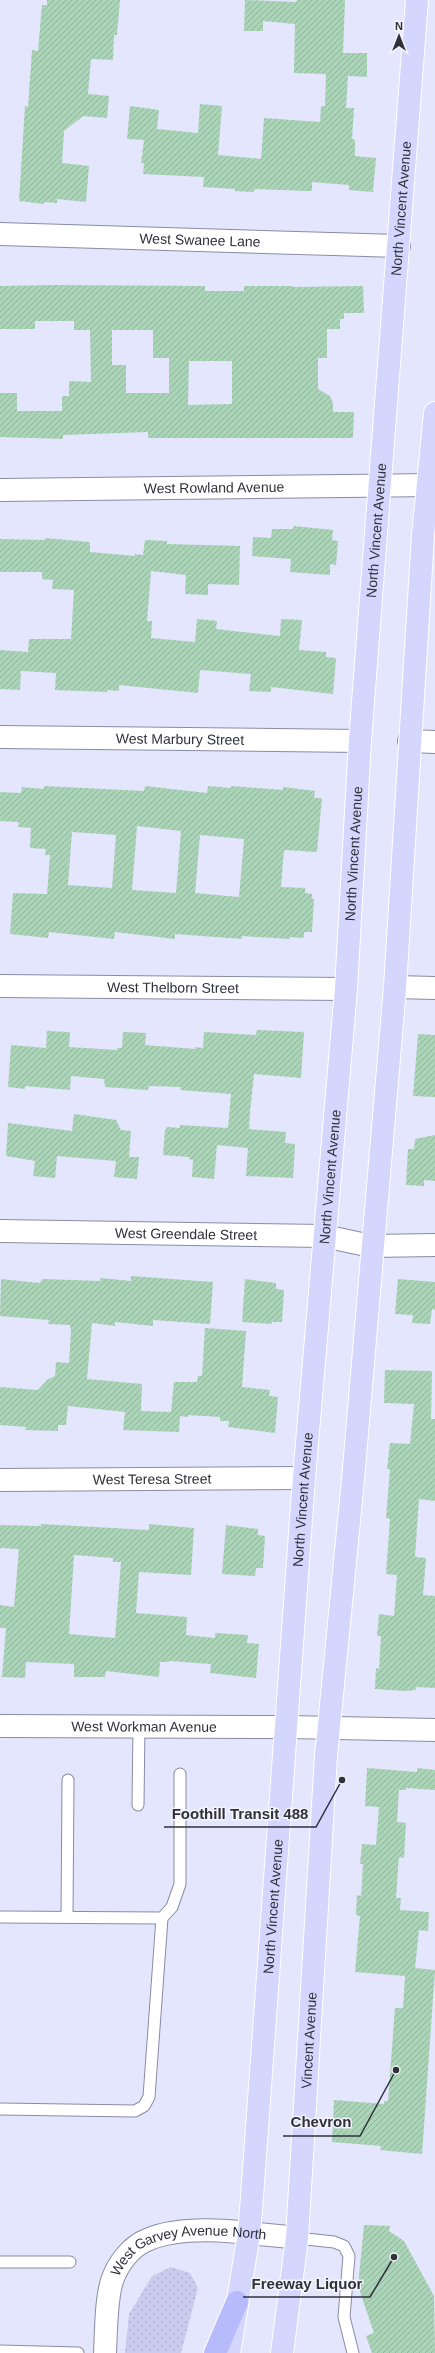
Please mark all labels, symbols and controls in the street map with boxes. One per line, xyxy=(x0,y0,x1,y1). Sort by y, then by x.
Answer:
north arrow xyxy=(379,16,419,56)
text: N xyxy=(395,20,403,32)
street label: North Vincent Avenue xyxy=(388,140,414,276)
street label: West Swanee Lane xyxy=(139,230,261,250)
street label: North Vincent Avenue xyxy=(363,462,389,598)
street label: West Rowland Avenue xyxy=(144,479,285,496)
street label: West Marbury Street xyxy=(116,730,244,748)
street label: North Vincent Avenue xyxy=(342,786,365,922)
street label: West Thelborn Street xyxy=(107,979,239,996)
street label: North Vincent Avenue xyxy=(316,1109,344,1245)
street label: West Greendale Street xyxy=(115,1225,257,1243)
street label: North Vincent Avenue xyxy=(290,1431,316,1568)
street label: West Teresa Street xyxy=(93,1471,211,1487)
street label: West Workman Avenue xyxy=(71,1718,217,1735)
callout: Foothill Transit 488 xyxy=(164,1800,316,1827)
text: Foothill Transit 488 xyxy=(172,1805,308,1822)
street label: North Vincent Avenue xyxy=(260,1838,286,1974)
street label: Vincent Avenue xyxy=(298,1991,320,2089)
callout: Chevron xyxy=(283,2109,360,2136)
text: Chevron xyxy=(291,2113,351,2130)
street label: West Garvey Avenue North xyxy=(107,2222,267,2278)
callout: Freeway Liquor xyxy=(243,2270,370,2297)
text: Freeway Liquor xyxy=(252,2275,363,2292)

